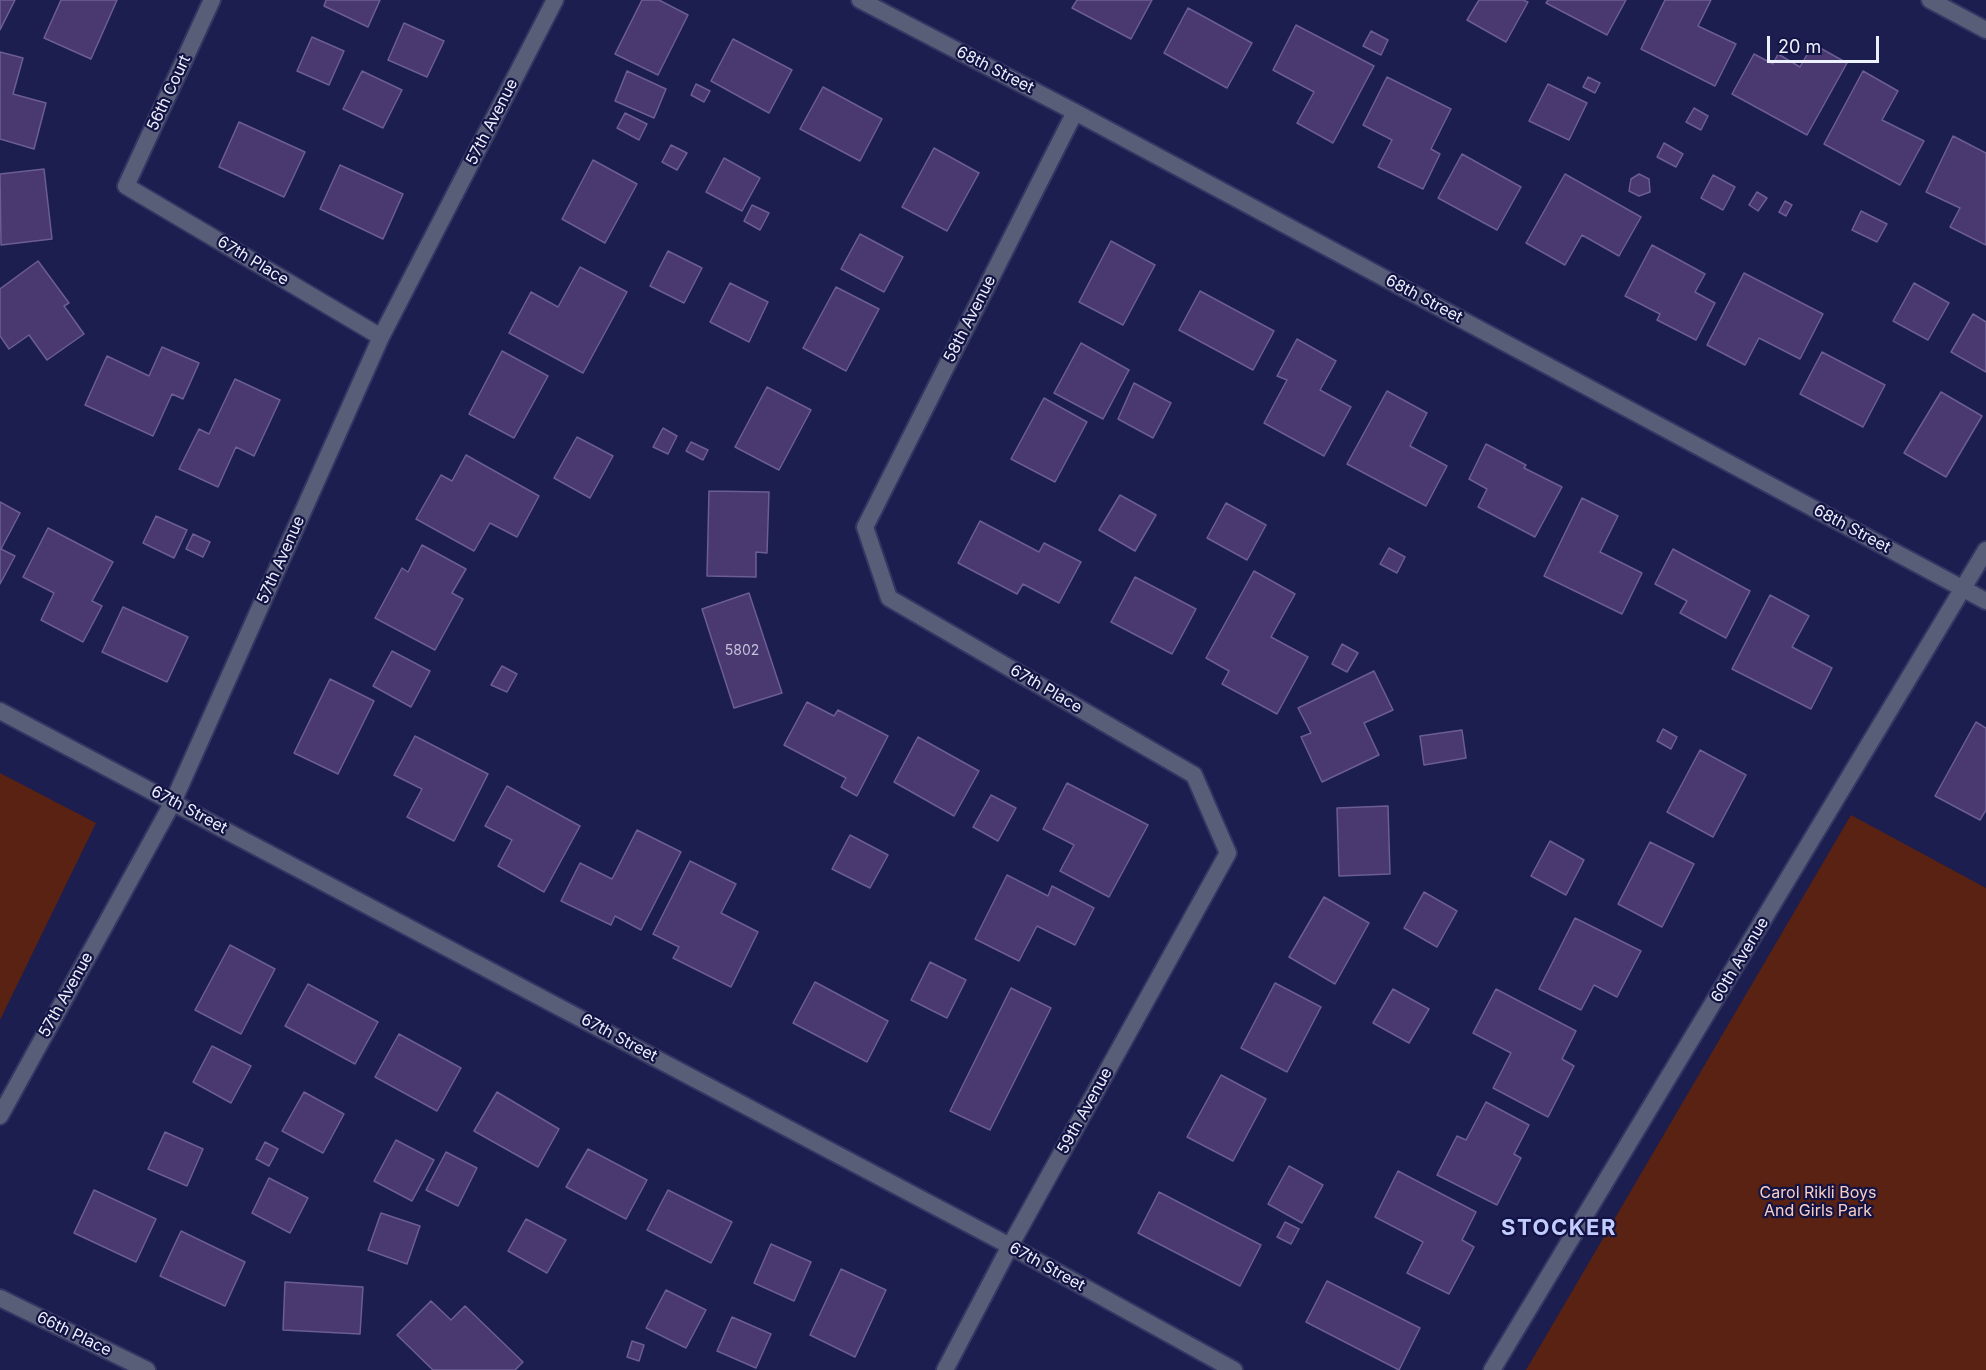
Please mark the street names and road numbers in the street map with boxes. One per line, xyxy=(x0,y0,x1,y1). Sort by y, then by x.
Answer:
street label: 68th Street xyxy=(953,42,1037,98)
street label: 56th Court xyxy=(143,52,195,134)
street label: 57th Avenue xyxy=(462,76,522,168)
street label: 67th Place xyxy=(214,232,292,290)
street label: 68th Street xyxy=(1382,271,1466,327)
street label: 58th Avenue xyxy=(940,272,1000,366)
street label: 68th Street xyxy=(1810,501,1894,557)
street label: 57th Avenue xyxy=(253,513,309,607)
street label: 67th Place xyxy=(1007,661,1085,717)
street label: 67th Street xyxy=(148,782,230,838)
street label: 60th Avenue xyxy=(1707,914,1773,1006)
street label: 57th Avenue xyxy=(35,949,97,1041)
street label: 67th Street xyxy=(578,1010,660,1066)
street label: 59th Avenue xyxy=(1054,1065,1116,1157)
street label: 67th Street xyxy=(1006,1238,1088,1296)
street label: 66th Place xyxy=(34,1308,114,1360)

